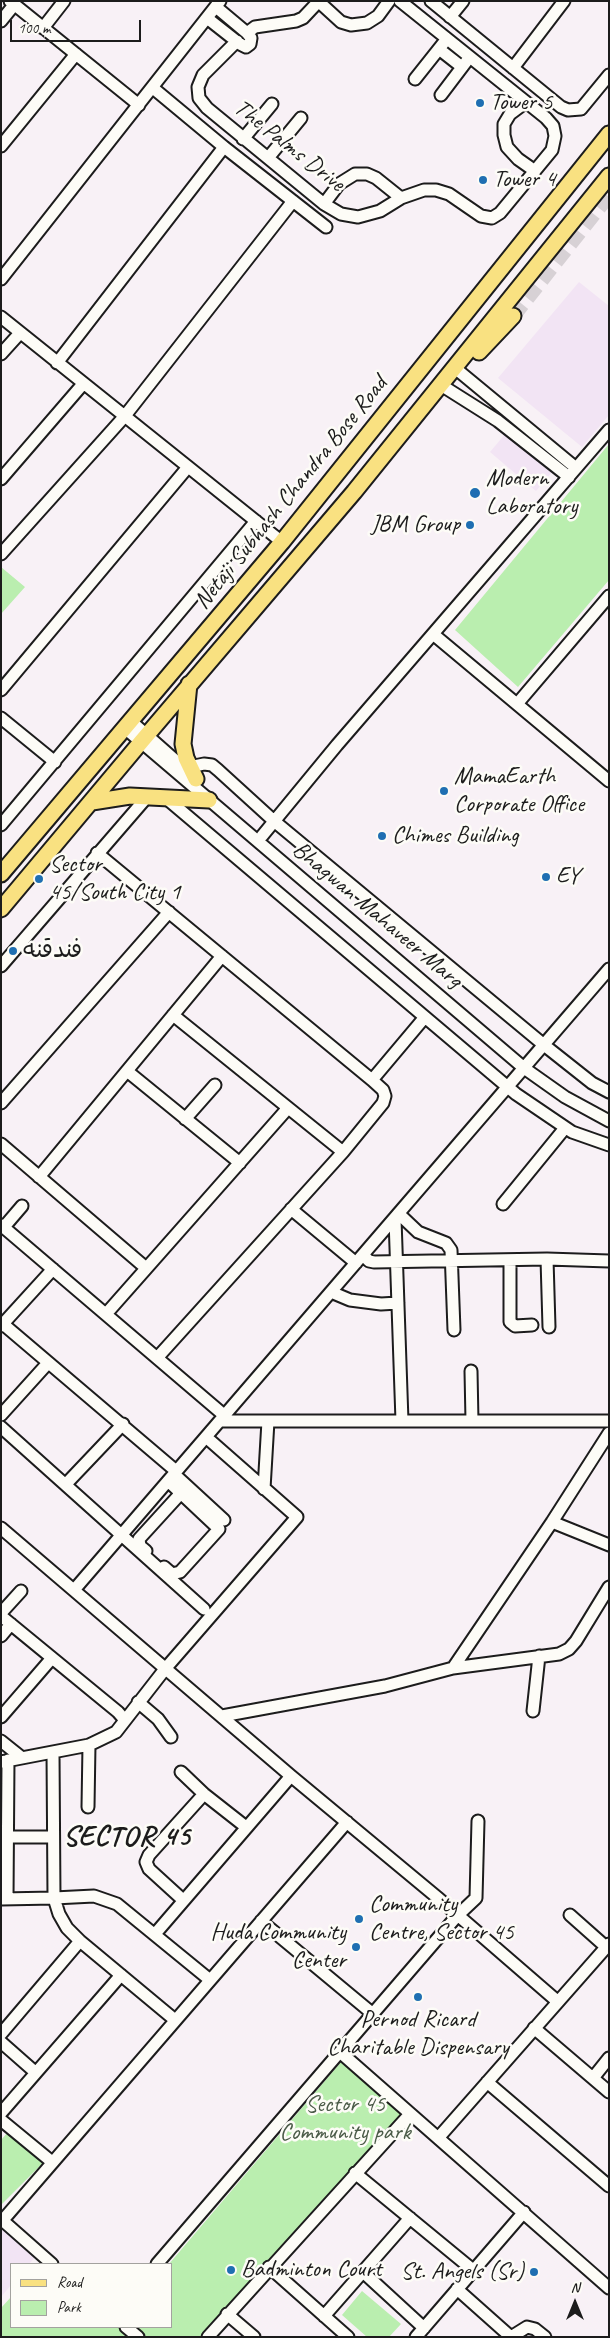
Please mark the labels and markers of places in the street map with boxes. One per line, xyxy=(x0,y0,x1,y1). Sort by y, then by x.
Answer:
place label: Tower 5 xyxy=(490,89,553,117)
marker: Tower 5 xyxy=(474,97,486,109)
place label: Tower 4 xyxy=(493,166,556,194)
marker: Tower 4 xyxy=(477,174,489,186)
place label: Modern Laboratory xyxy=(486,465,577,521)
marker: Modern Laboratory xyxy=(468,486,482,500)
place label: JBM Group xyxy=(371,511,460,539)
marker: JBM Group xyxy=(464,519,476,531)
place label: MamaEarth Corporate Office xyxy=(454,763,584,819)
marker: MamaEarth Corporate Office xyxy=(438,785,450,797)
place label: Chimes Building xyxy=(392,822,519,850)
marker: Chimes Building xyxy=(376,830,388,842)
place label: Sector 45/South City 1 xyxy=(49,851,180,907)
place label: EY xyxy=(556,863,580,891)
marker: EY xyxy=(540,871,552,883)
marker: Sector 45/South City 1 xyxy=(33,873,45,885)
place label: فندقنه xyxy=(23,937,82,965)
marker: فندقنه xyxy=(7,945,19,957)
place label: Community Centre, Sector 45 xyxy=(369,1891,514,1947)
marker: Community Centre, Sector 45 xyxy=(353,1913,365,1925)
place label: Huda Community Center xyxy=(211,1919,346,1975)
marker: Huda Community Center xyxy=(350,1941,362,1953)
marker: Pernod Ricard Charitable Dispensary xyxy=(412,1991,424,2003)
place label: Pernod Ricard Charitable Dispensary xyxy=(327,2006,509,2062)
place label: Badminton Court xyxy=(241,2256,382,2284)
place label: St. Angels (Sr) xyxy=(400,2258,524,2286)
marker: Badminton Court xyxy=(225,2264,237,2276)
marker: St. Angels (Sr) xyxy=(528,2266,540,2278)

